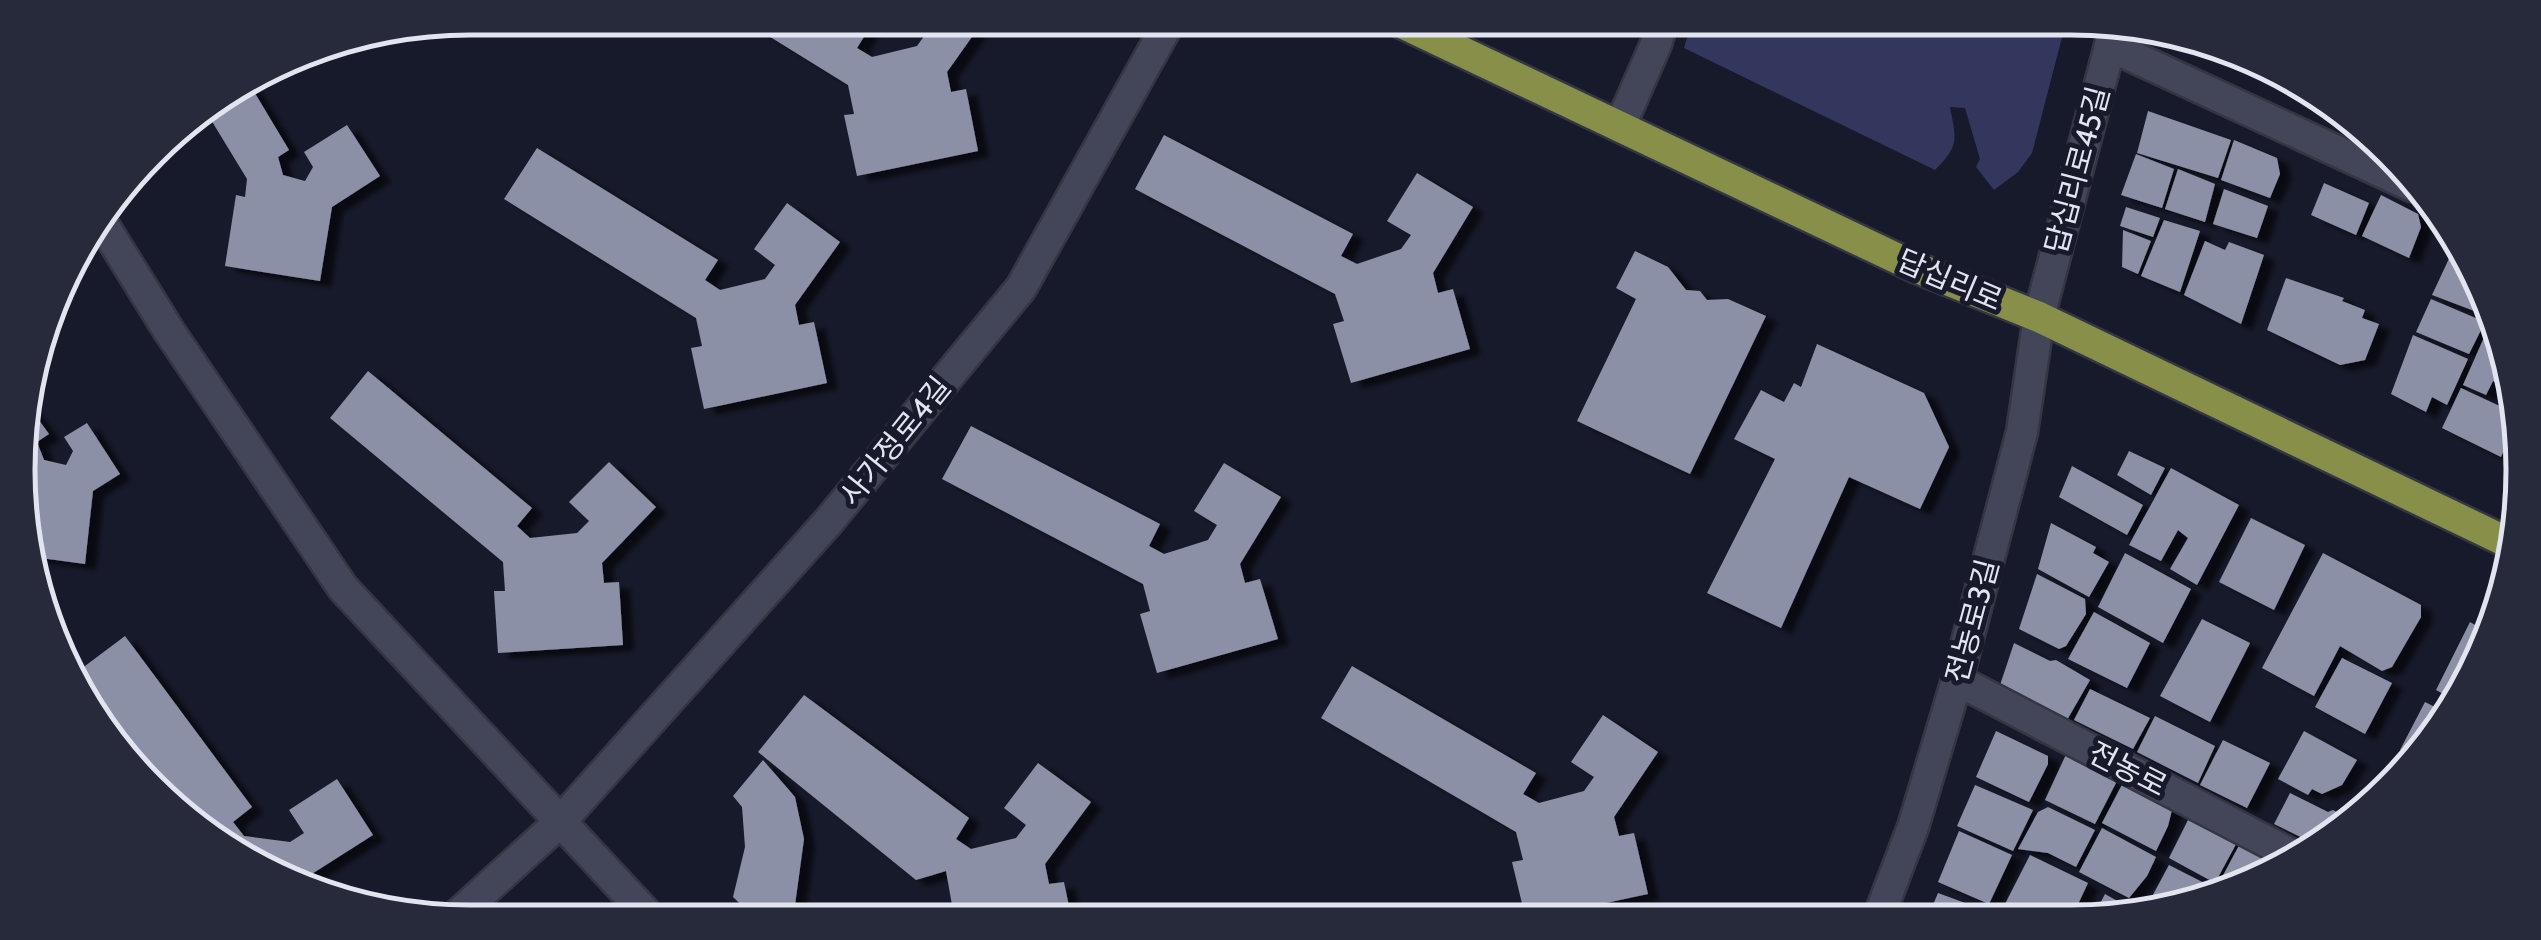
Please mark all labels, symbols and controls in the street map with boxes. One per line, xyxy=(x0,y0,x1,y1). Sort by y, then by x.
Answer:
street label: 답십리로45길 xyxy=(2037,82,2117,258)
street label: 답십리로 xyxy=(1892,241,2008,319)
street label: 사가정로4길 xyxy=(832,369,958,513)
street label: 전농로3길 xyxy=(1938,555,2006,687)
street label: 전농로 xyxy=(2083,734,2173,804)

